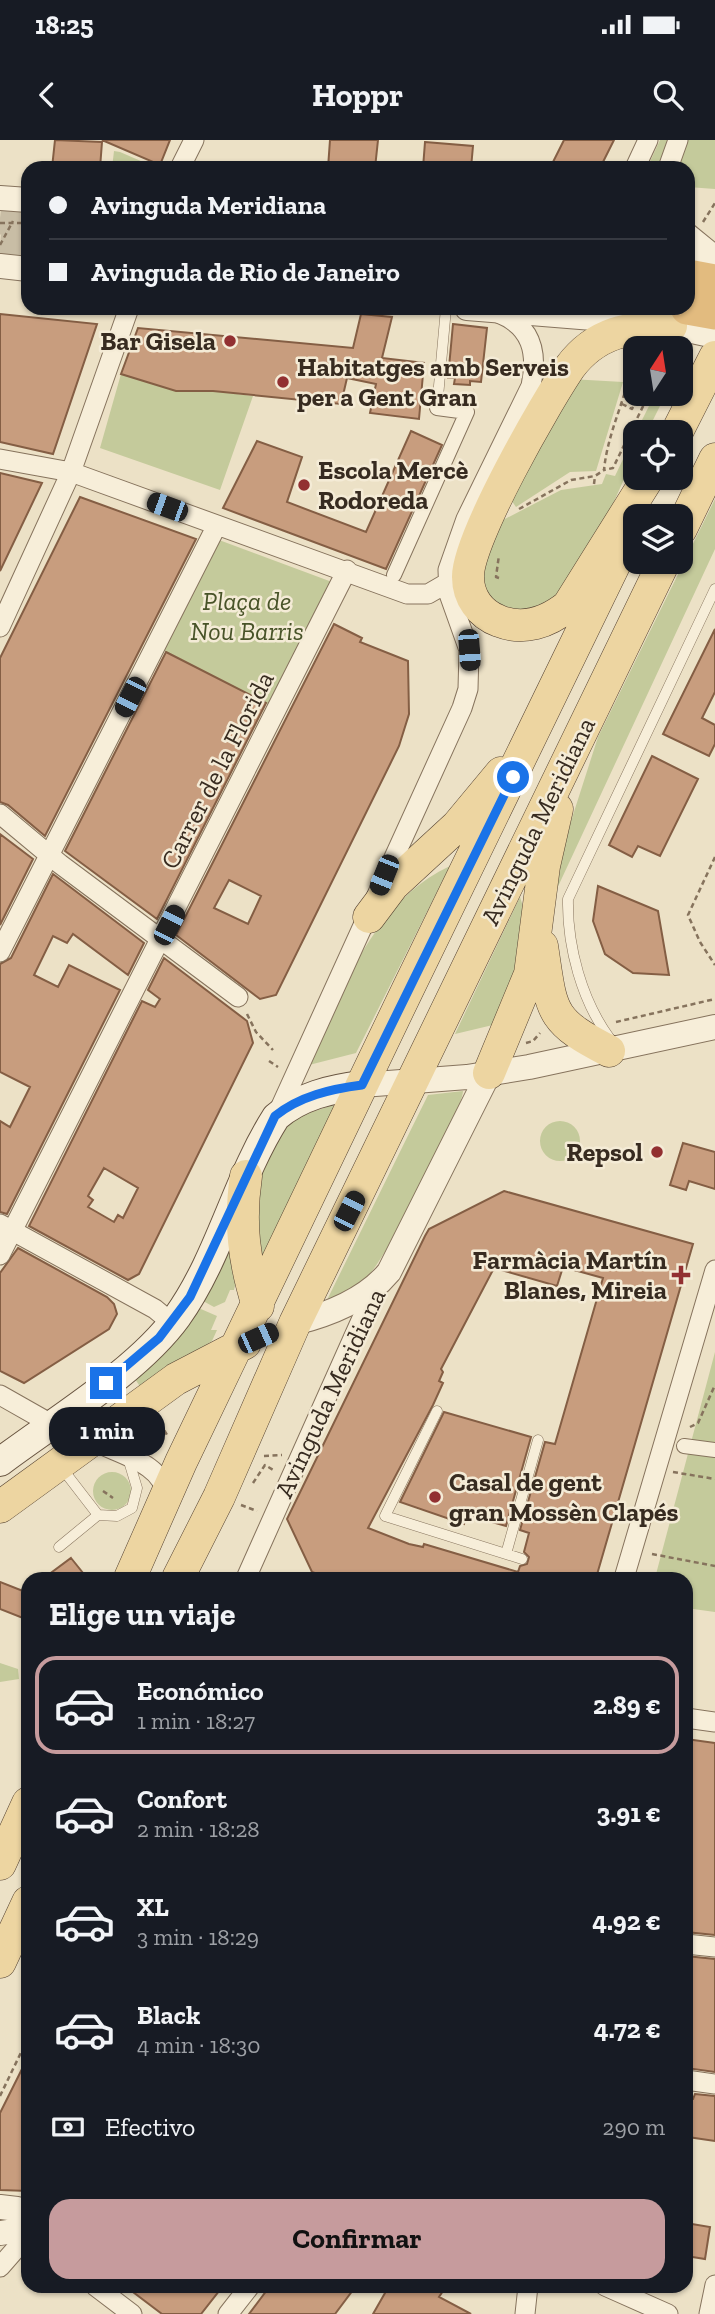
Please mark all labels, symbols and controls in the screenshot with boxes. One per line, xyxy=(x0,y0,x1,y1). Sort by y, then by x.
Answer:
text: 18:25 xyxy=(35,9,94,41)
icon: back xyxy=(28,76,66,114)
text: Hoppr xyxy=(312,76,403,114)
icon: search xyxy=(649,76,687,114)
text: Avinguda Meridiana xyxy=(91,189,326,221)
text: Avinguda de Rio de Janeiro xyxy=(91,256,400,288)
place label: Bar Gisela xyxy=(100,325,216,357)
marker: Bar Gisela xyxy=(222,333,238,349)
north arrow xyxy=(623,336,693,406)
map controls xyxy=(623,336,693,574)
place label: Habitatges amb Serveis per a Gent Gran xyxy=(297,351,569,413)
marker: Habitatges amb Serveis per a Gent Gran xyxy=(275,374,291,390)
button: locate xyxy=(623,420,693,490)
place label: Escola Mercè Rodoreda xyxy=(318,454,469,516)
marker: Escola Mercè Rodoreda xyxy=(296,477,312,493)
car xyxy=(144,490,191,524)
button: layers xyxy=(623,504,693,574)
park label: Plaça de Nou Barris xyxy=(190,585,304,647)
car xyxy=(458,628,481,672)
street label: Carrer de la Florida xyxy=(153,665,281,874)
car xyxy=(112,674,149,720)
street label: Avinguda Meridiana xyxy=(474,712,602,930)
route start xyxy=(497,761,529,793)
car xyxy=(367,852,402,898)
car xyxy=(151,902,188,948)
place label: Repsol xyxy=(566,1136,643,1168)
marker: Repsol xyxy=(649,1144,665,1160)
car xyxy=(331,1188,368,1234)
place label: Farmàcia Martín Blanes, Mireia xyxy=(473,1244,668,1306)
marker: Farmàcia Martín Blanes, Mireia xyxy=(673,1267,689,1283)
street label: Avinguda Meridiana xyxy=(268,1283,393,1503)
car xyxy=(235,1320,282,1356)
route end xyxy=(90,1367,122,1399)
callout: 1 min xyxy=(48,1408,164,1456)
text: 1 min xyxy=(80,1417,134,1445)
place label: Casal de gent gran Mossèn Clapés xyxy=(449,1466,679,1528)
marker: Casal de gent gran Mossèn Clapés xyxy=(427,1489,443,1505)
text: Elige un viaje xyxy=(49,1595,236,1633)
icon: car xyxy=(53,1674,116,1737)
text: Económico xyxy=(137,1675,264,1707)
text: 2.89 € xyxy=(593,1689,661,1721)
text: 1 min · 18:27 xyxy=(137,1707,255,1735)
icon: car xyxy=(53,1782,116,1845)
text: Confort xyxy=(137,1783,227,1815)
text: 3.91 € xyxy=(597,1797,661,1829)
text: 2 min · 18:28 xyxy=(137,1815,260,1843)
icon: car xyxy=(53,1890,116,1953)
text: XL xyxy=(137,1891,169,1923)
text: 4.92 € xyxy=(592,1905,661,1937)
text: 3 min · 18:29 xyxy=(137,1923,259,1951)
icon: car xyxy=(53,1998,116,2061)
text: Black xyxy=(137,1999,200,2031)
text: 4.72 € xyxy=(594,2013,661,2045)
text: 4 min · 18:30 xyxy=(137,2031,260,2059)
icon: cash xyxy=(49,2108,87,2146)
text: Efectivo xyxy=(105,2111,195,2143)
text: 290 m xyxy=(603,2113,665,2141)
button: Confirmar xyxy=(49,2199,665,2279)

